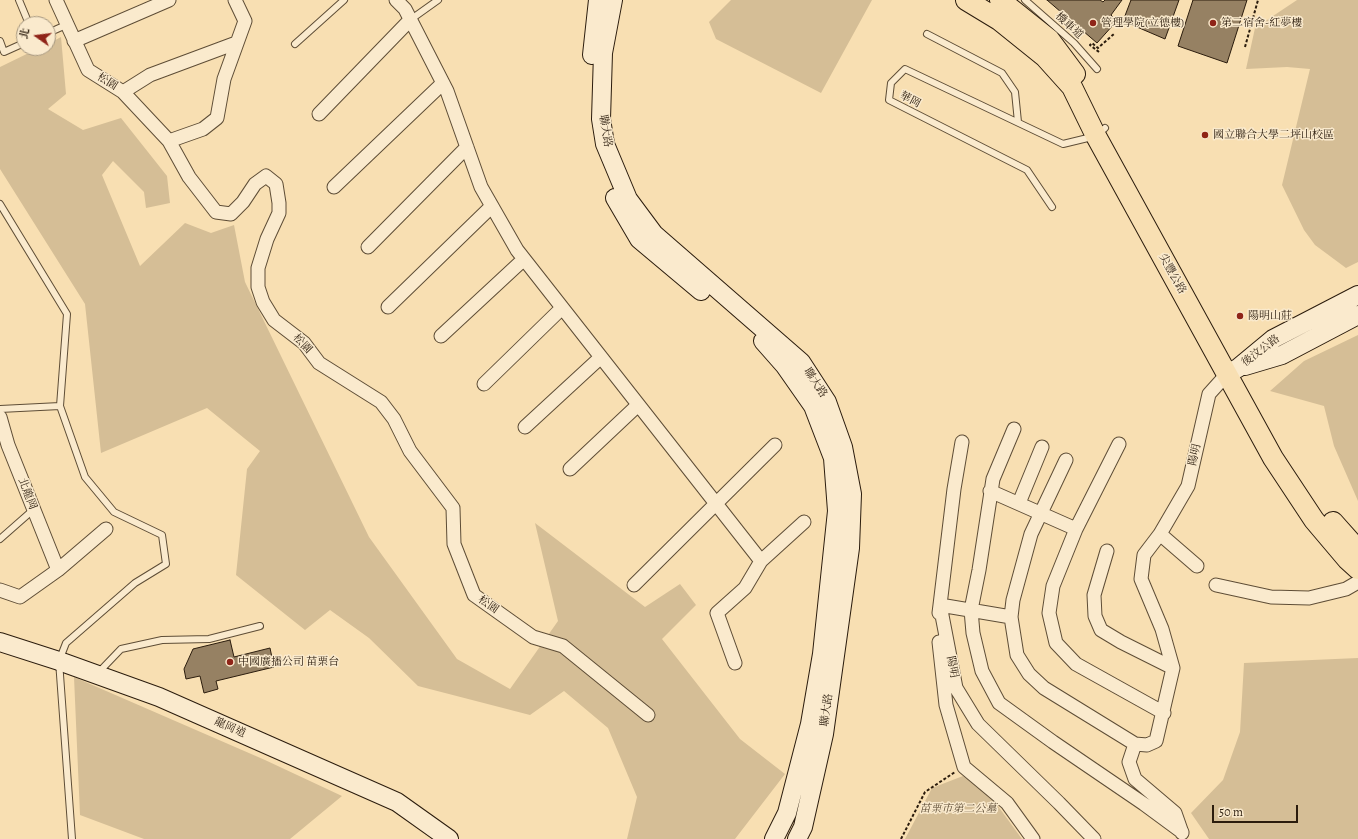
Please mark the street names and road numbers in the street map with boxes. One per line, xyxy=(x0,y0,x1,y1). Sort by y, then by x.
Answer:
street label: 機車道 xyxy=(1052,10,1086,42)
street label: 松園 xyxy=(94,71,120,93)
street label: 華岡 xyxy=(897,89,923,111)
street label: 聯大路 xyxy=(596,114,614,148)
street label: 尖豐公路 xyxy=(1156,252,1188,296)
street label: 松園 xyxy=(290,332,314,356)
street label: 後汶公路 xyxy=(1239,332,1283,370)
street label: 聯大路 xyxy=(800,366,830,400)
street label: 陽明 xyxy=(1186,443,1204,467)
street label: 北龍岡 xyxy=(15,476,39,512)
street label: 松園 xyxy=(475,593,501,617)
street label: 陽明 xyxy=(943,655,961,679)
street label: 聯大路 xyxy=(818,693,836,727)
street label: 龍岡道 xyxy=(212,715,248,741)

